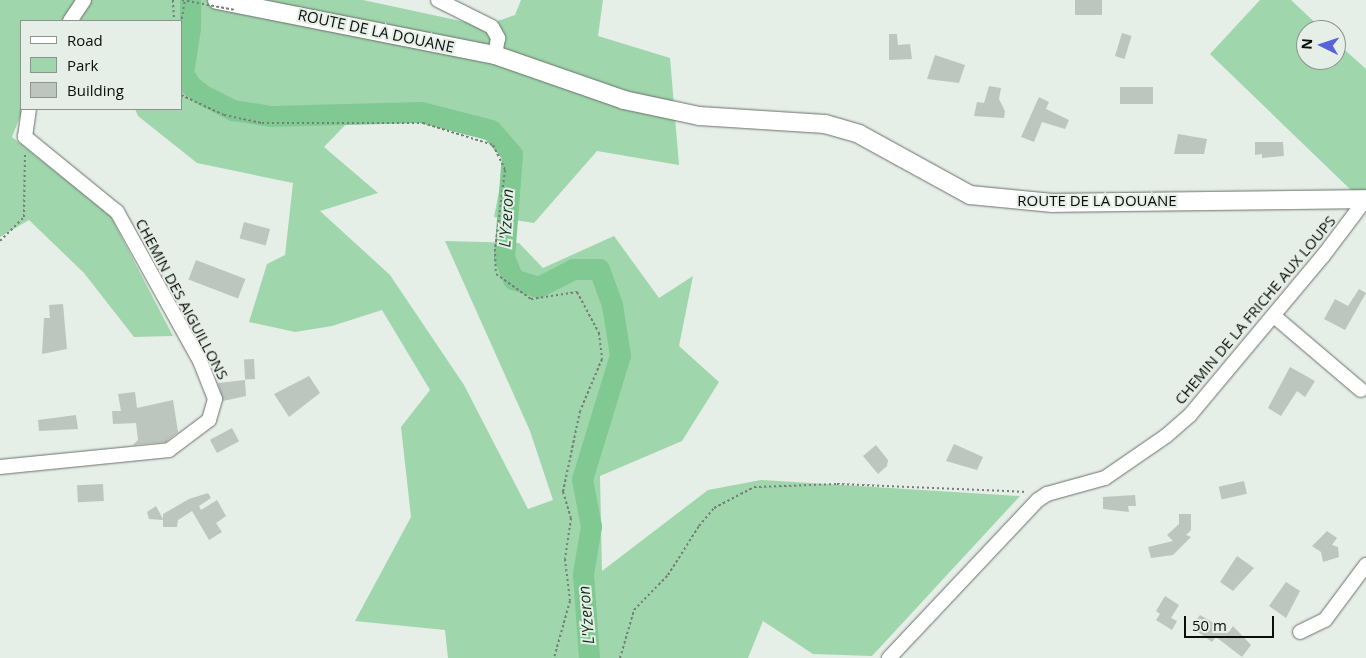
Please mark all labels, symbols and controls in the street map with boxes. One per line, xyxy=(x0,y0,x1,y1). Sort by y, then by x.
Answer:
street label: ROUTE DE LA DOUANE xyxy=(296,6,456,56)
legend xyxy=(20,20,182,110)
north arrow xyxy=(1296,20,1346,70)
text: Road xyxy=(67,30,103,50)
text: N xyxy=(1297,38,1316,50)
text: Park xyxy=(67,55,98,75)
text: Building xyxy=(67,80,124,100)
water label: L'Yzeron xyxy=(495,188,517,248)
street label: ROUTE DE LA DOUANE xyxy=(1017,192,1177,210)
street label: CHEMIN DE LA FRICHE AUX LOUPS xyxy=(1171,212,1339,408)
street label: CHEMIN DES AIGUILLONS xyxy=(132,215,232,383)
water label: L'Yzeron xyxy=(574,585,598,645)
scale bar xyxy=(1186,606,1276,638)
text: 50 m xyxy=(1192,615,1227,635)

